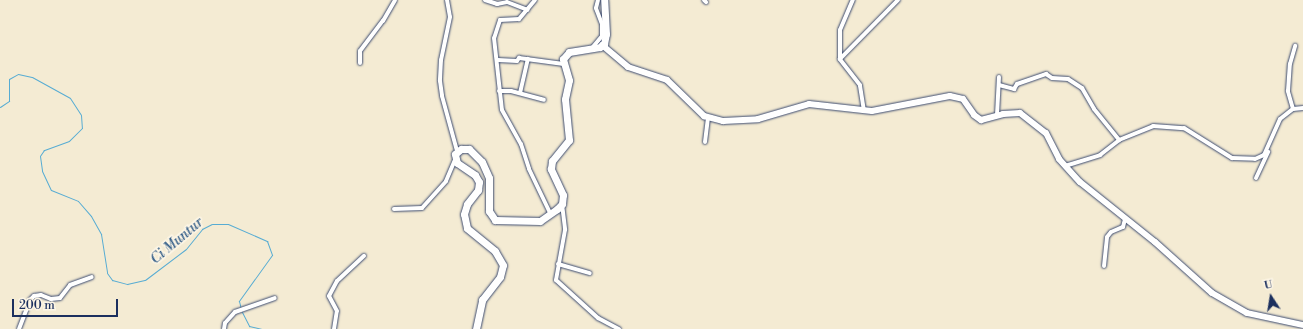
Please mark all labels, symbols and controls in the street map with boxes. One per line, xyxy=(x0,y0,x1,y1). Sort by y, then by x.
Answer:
water label: Ci Muntur xyxy=(147,214,207,268)
north arrow xyxy=(1251,277,1291,317)
text: U xyxy=(1263,278,1274,293)
scale bar xyxy=(14,291,120,317)
text: 200 m xyxy=(19,298,55,313)

